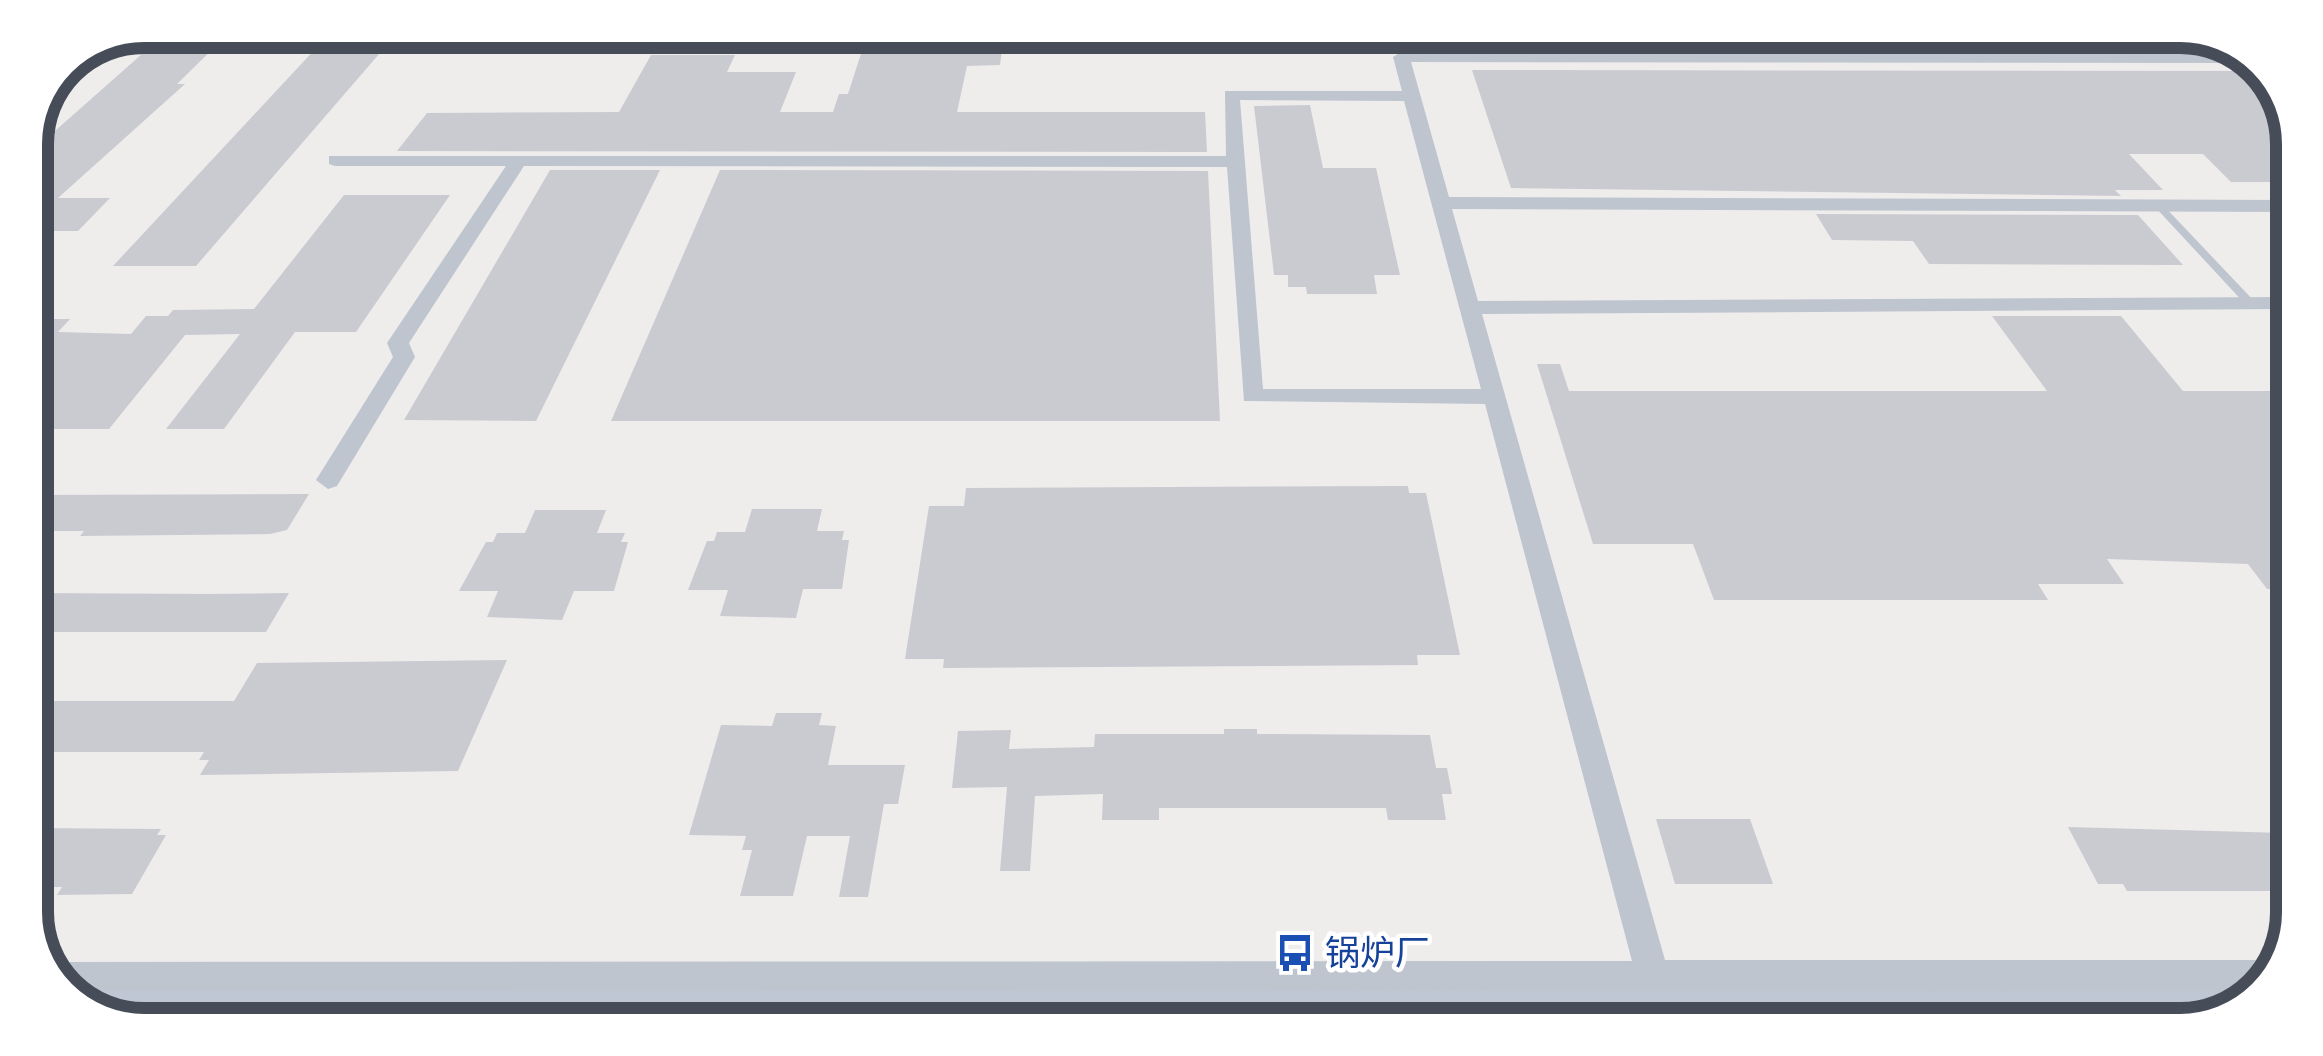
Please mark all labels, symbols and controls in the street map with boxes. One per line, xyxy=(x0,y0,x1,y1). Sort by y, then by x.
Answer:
bus stop icon: 锅炉厂 xyxy=(1274,932,1316,974)
place label: 锅炉厂 xyxy=(1325,932,1430,974)

